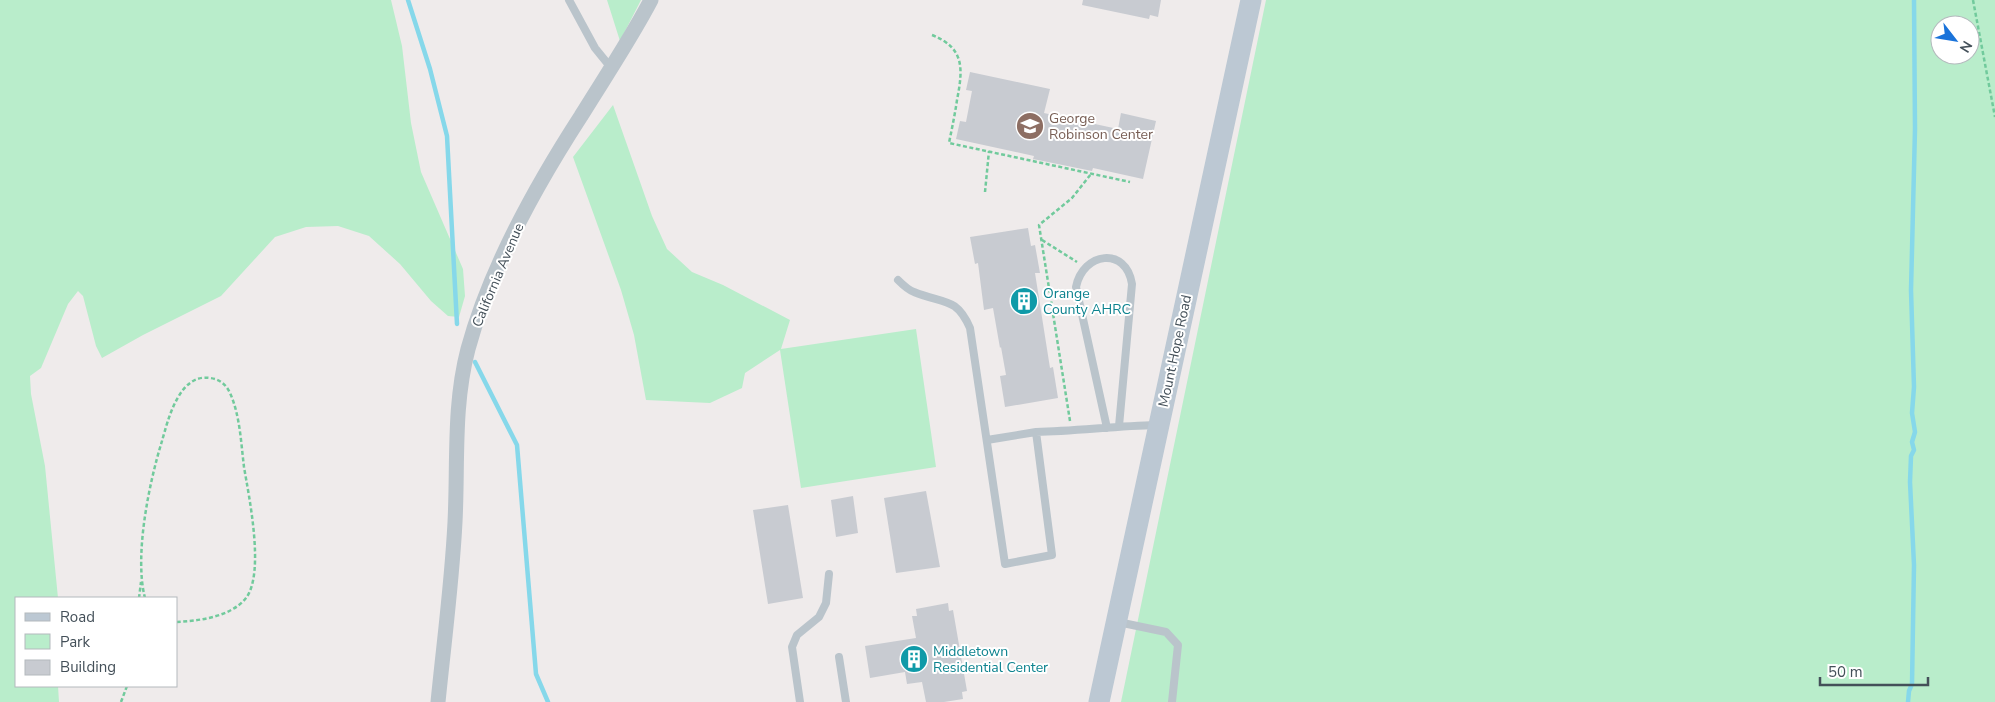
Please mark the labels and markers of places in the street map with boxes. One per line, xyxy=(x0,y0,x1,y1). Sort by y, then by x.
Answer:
place label: George Robinson Center xyxy=(1049,109,1153,144)
school or university icon: George Robinson Center xyxy=(1015,111,1045,141)
place label: Orange County AHRC xyxy=(1043,284,1131,319)
building icon: Orange County AHRC xyxy=(1009,286,1039,316)
place label: Middletown Residential Center xyxy=(933,642,1048,677)
building icon: Middletown Residential Center xyxy=(899,644,929,674)

